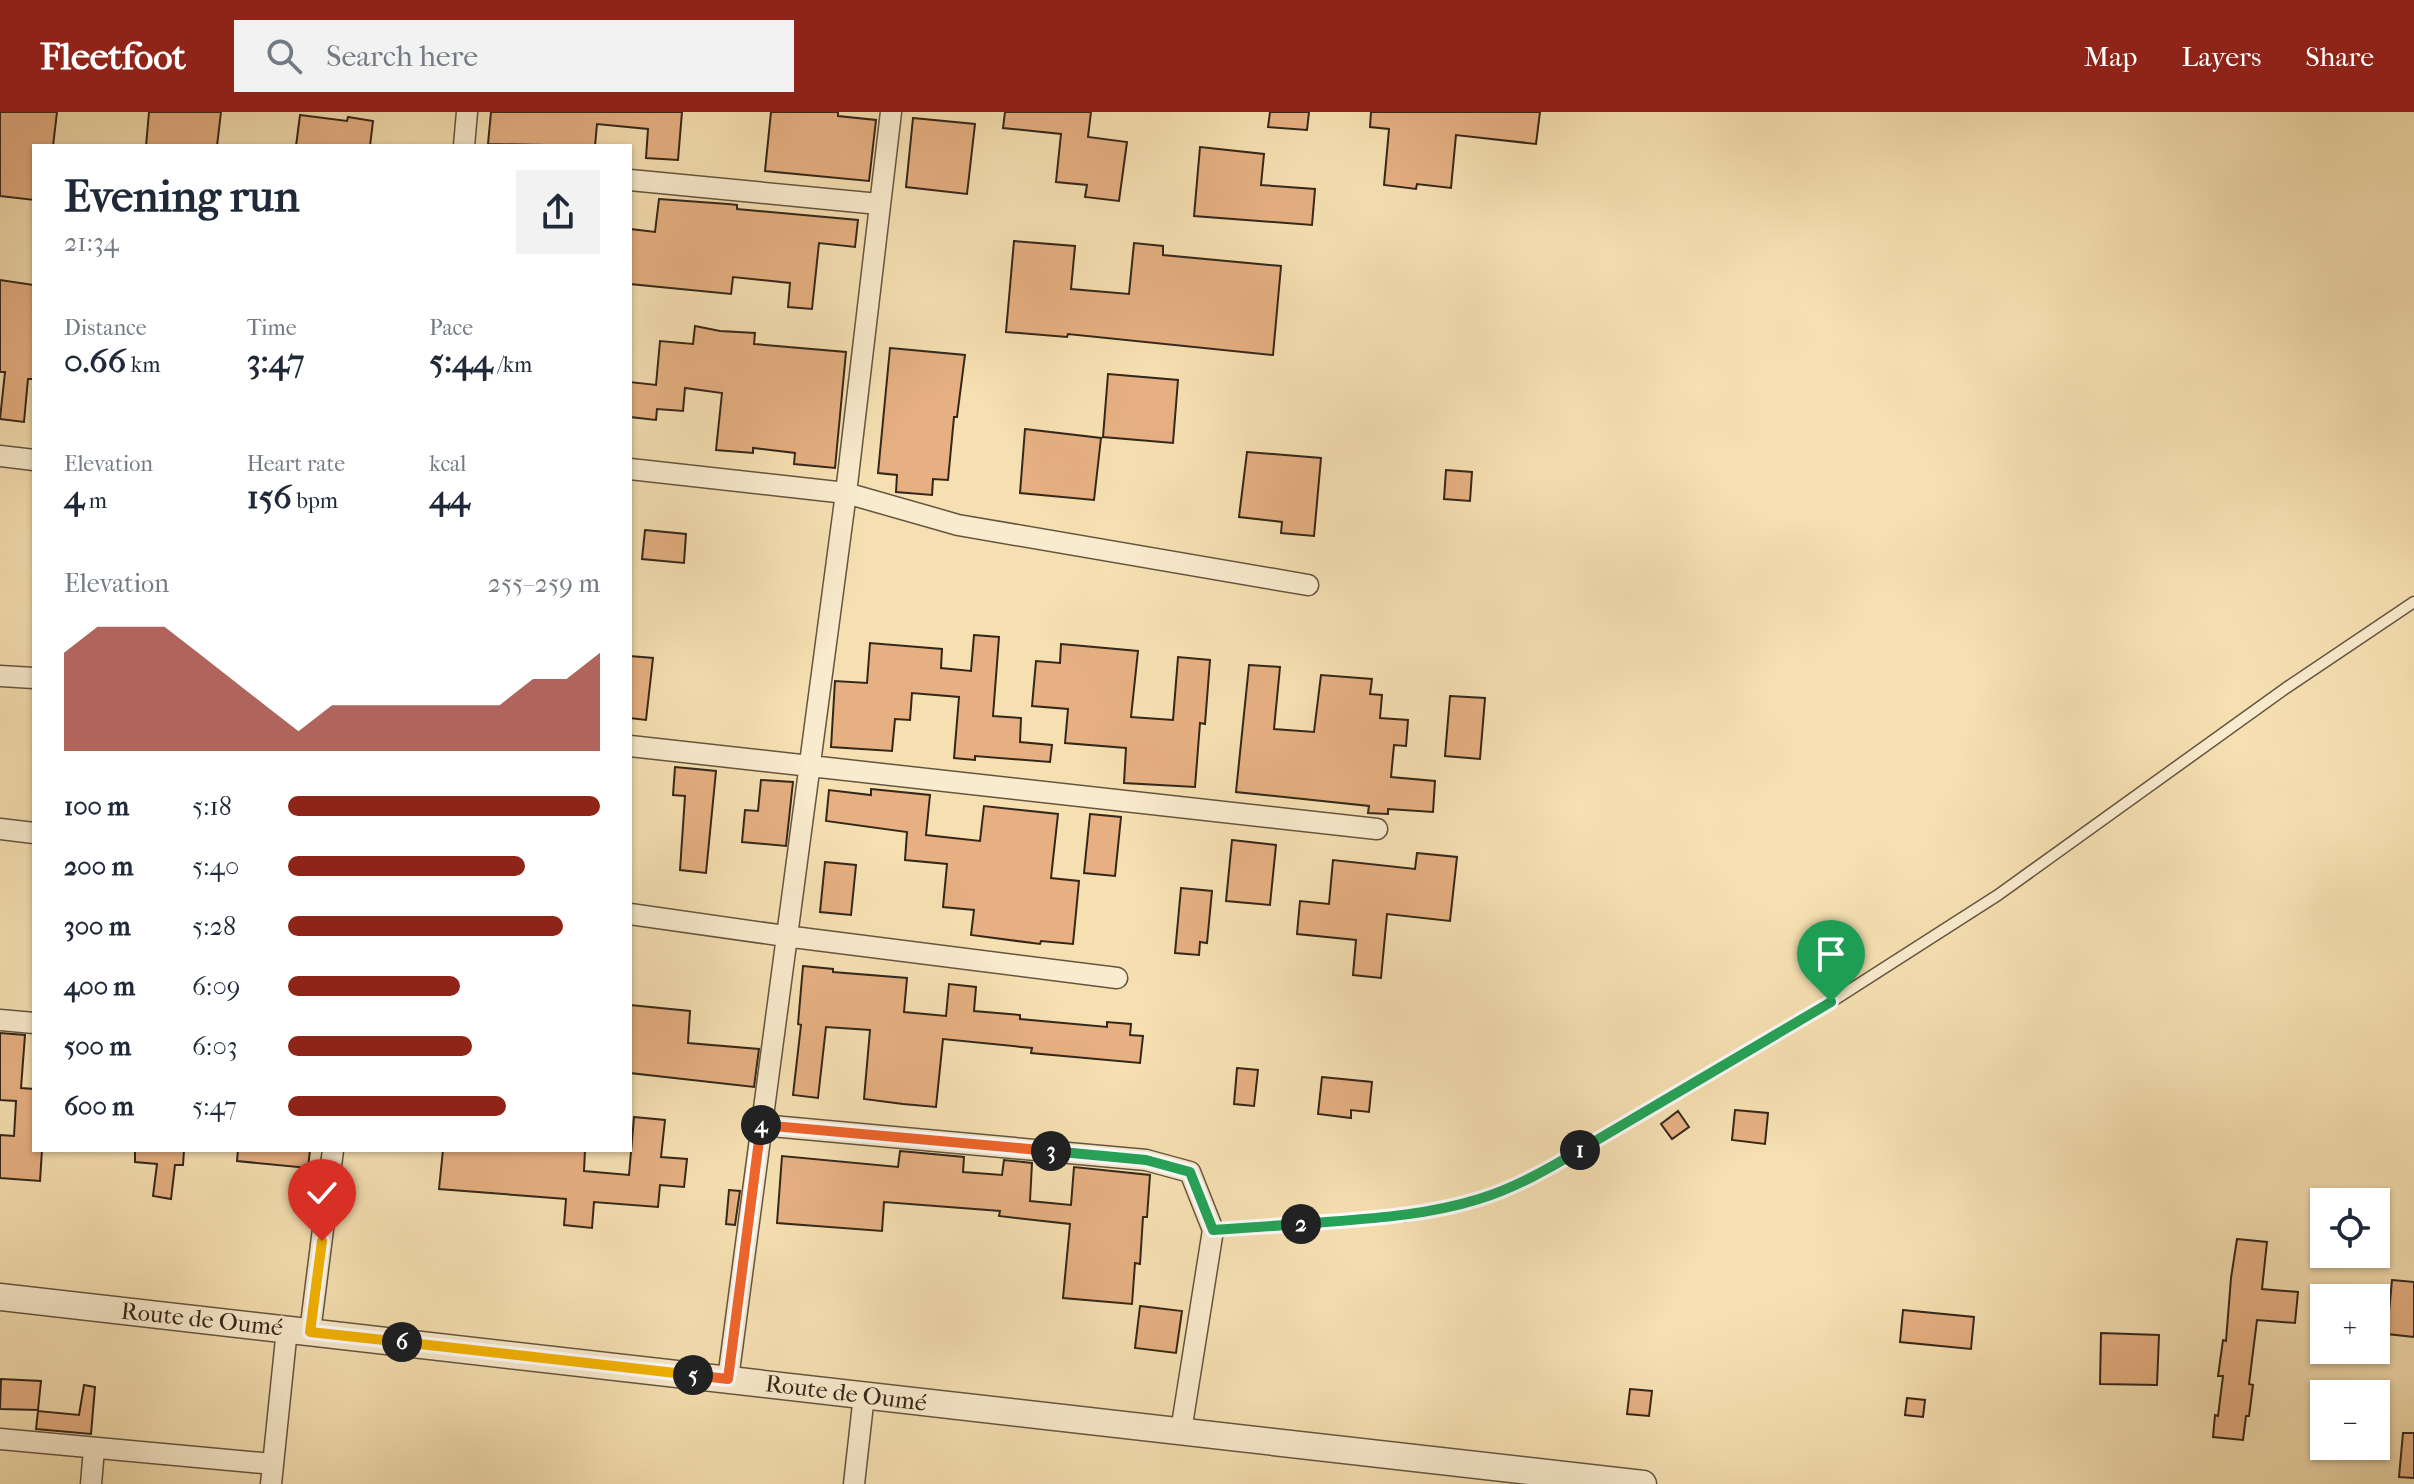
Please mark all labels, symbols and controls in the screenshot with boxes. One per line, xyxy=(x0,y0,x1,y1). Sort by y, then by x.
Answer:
search box xyxy=(234,20,794,92)
text: Fleetfoot xyxy=(40,34,186,79)
icon: search xyxy=(262,34,306,78)
text: Search here xyxy=(326,39,478,74)
text: Map xyxy=(2084,40,2137,73)
text: Layers xyxy=(2181,40,2261,73)
text: Share xyxy=(2305,40,2374,73)
button: share xyxy=(516,170,600,254)
text: Evening run xyxy=(64,171,299,222)
text: 21:34 xyxy=(64,227,119,258)
text: Distance xyxy=(64,315,147,341)
text: Time xyxy=(247,315,297,341)
text: Pace xyxy=(429,315,473,341)
text: 0.66 xyxy=(64,341,126,381)
text: 3:47 xyxy=(247,341,304,381)
text: 5:44 xyxy=(429,341,493,381)
text: km xyxy=(126,352,160,378)
text: /km xyxy=(493,352,532,378)
text: Elevation xyxy=(64,451,153,477)
text: Heart rate xyxy=(247,451,345,477)
text: kcal xyxy=(429,451,466,477)
text: 4 xyxy=(64,477,84,517)
text: 156 xyxy=(247,477,292,517)
text: 44 xyxy=(429,477,470,517)
text: m xyxy=(84,488,107,514)
text: bpm xyxy=(292,488,338,514)
text: Elevation xyxy=(64,568,169,599)
text: 255–259 m xyxy=(488,568,600,599)
text: 100 m xyxy=(64,791,129,822)
text: 5:18 xyxy=(192,791,232,822)
text: 200 m xyxy=(64,851,133,882)
text: 5:40 xyxy=(192,851,239,882)
text: 300 m xyxy=(64,911,131,942)
text: 5:28 xyxy=(192,911,236,942)
pin xyxy=(1797,920,1865,1002)
icon: arrive xyxy=(1809,932,1853,976)
text: 400 m xyxy=(64,971,135,1002)
text: 6:09 xyxy=(192,971,240,1002)
text: 500 m xyxy=(64,1031,131,1062)
text: 6:03 xyxy=(192,1031,237,1062)
text: 600 m xyxy=(64,1091,134,1122)
text: 5:47 xyxy=(192,1091,237,1122)
pin: 4 xyxy=(741,1105,781,1145)
text: 4 xyxy=(755,1112,768,1138)
pin: 1 xyxy=(1560,1130,1600,1170)
pin: 3 xyxy=(1031,1131,1071,1171)
text: 1 xyxy=(1576,1137,1584,1163)
text: 3 xyxy=(1046,1138,1056,1164)
pin xyxy=(288,1159,356,1241)
icon: check xyxy=(300,1171,344,1215)
map controls xyxy=(2310,1188,2390,1460)
button: locate xyxy=(2310,1188,2390,1268)
pin: 2 xyxy=(1281,1204,1321,1244)
text: 2 xyxy=(1295,1211,1307,1237)
button: + xyxy=(2310,1284,2390,1364)
street label: Route de Oumé xyxy=(120,1297,284,1341)
pin: 6 xyxy=(382,1322,422,1362)
text: 6 xyxy=(396,1329,408,1355)
pin: 5 xyxy=(673,1355,713,1395)
text: 5 xyxy=(688,1362,698,1388)
street label: Route de Oumé xyxy=(764,1369,928,1417)
button: − xyxy=(2310,1380,2390,1460)

